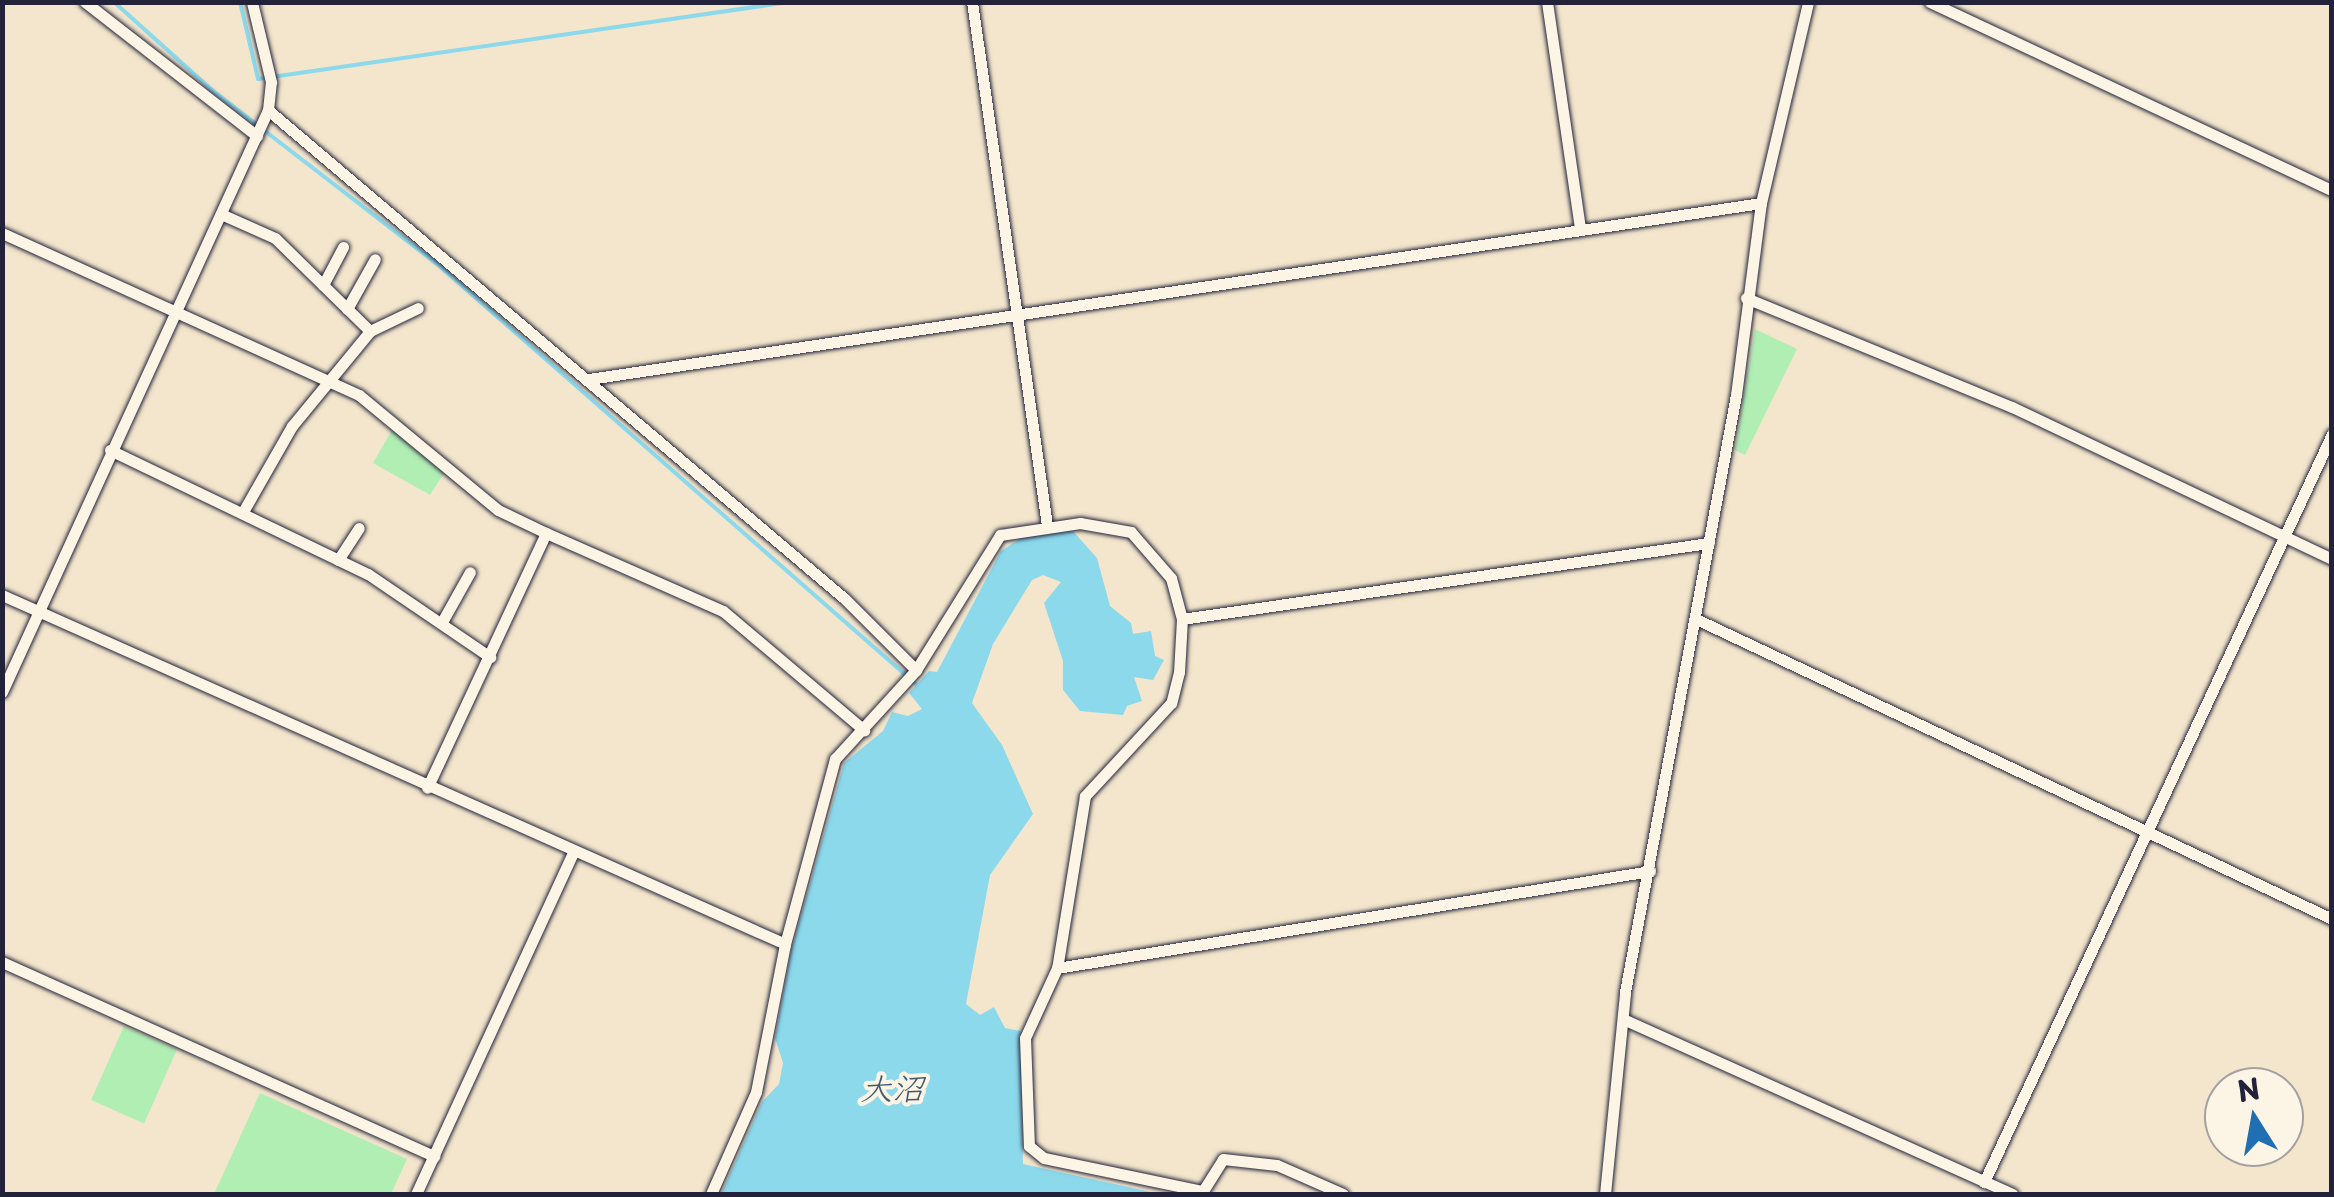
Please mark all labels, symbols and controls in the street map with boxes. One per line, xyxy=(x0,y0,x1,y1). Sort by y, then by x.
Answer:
text: N xyxy=(2234,1066,2264,1112)
north arrow xyxy=(2204,1067,2304,1167)
water label: 大沼 xyxy=(860,1068,924,1106)

